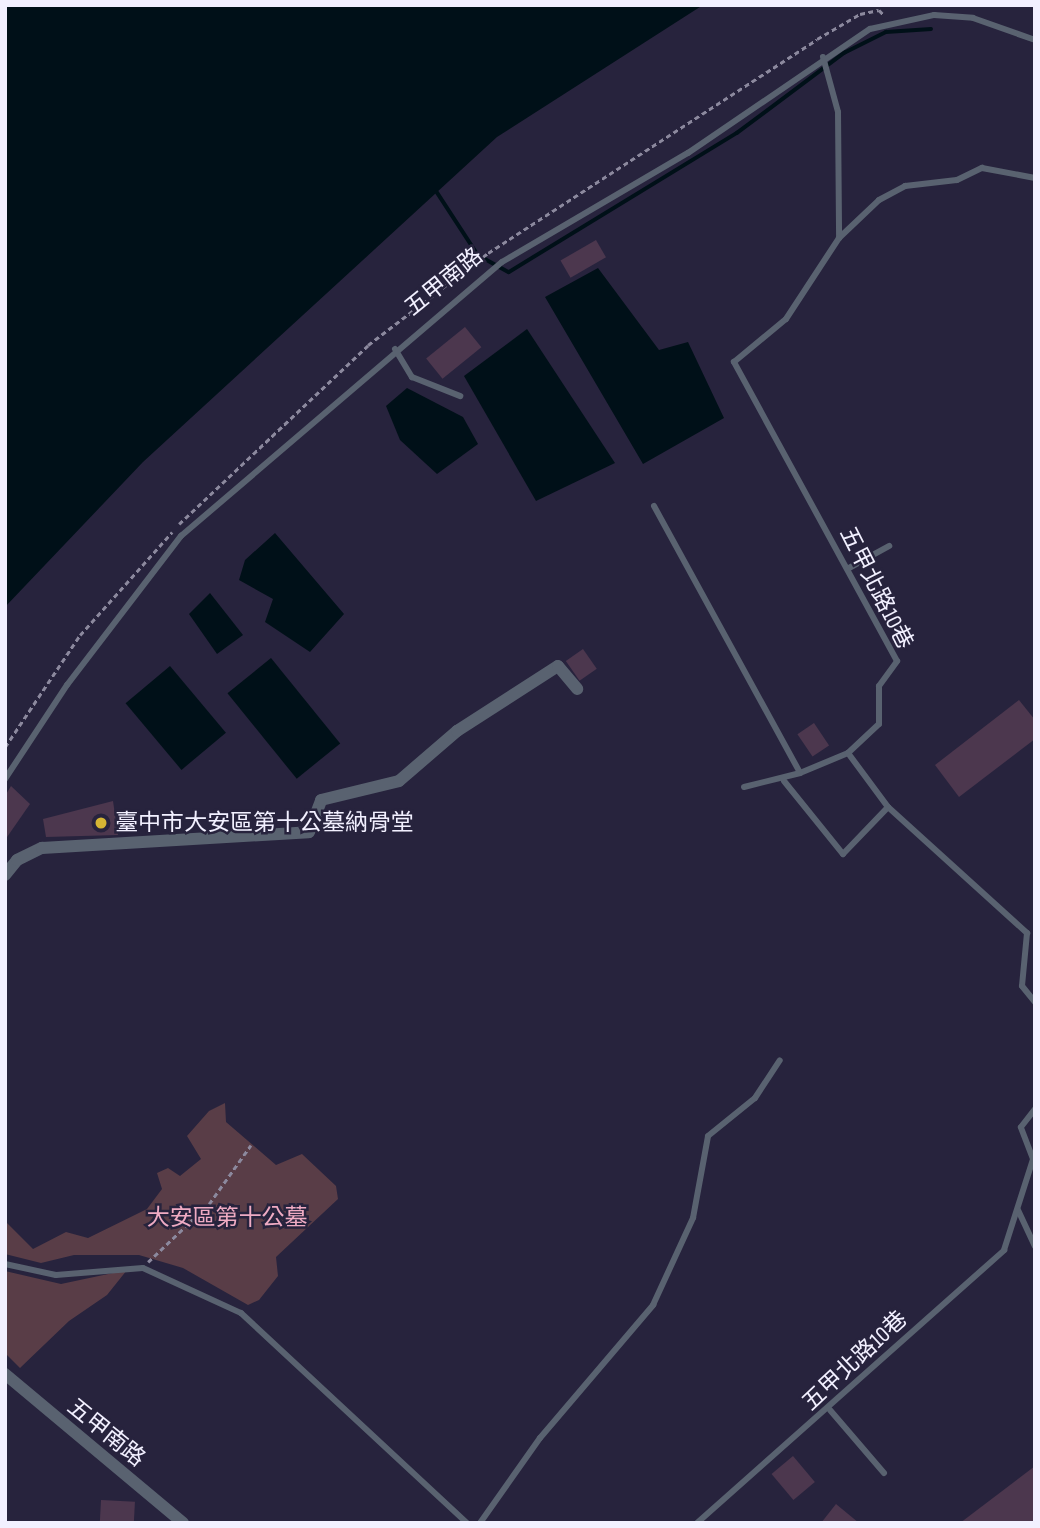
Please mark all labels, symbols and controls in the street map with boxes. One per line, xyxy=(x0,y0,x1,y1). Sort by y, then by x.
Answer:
street label: 五甲南路 xyxy=(400,242,488,322)
street label: 五甲北路10巷 xyxy=(833,522,919,654)
place label: 臺中市大安區第十公墓納骨堂 xyxy=(115,809,414,837)
marker: 臺中市大安區第十公墓納骨堂 xyxy=(93,815,109,831)
park label: 大安區第十公墓 xyxy=(147,1204,307,1232)
street label: 五甲北路10巷 xyxy=(797,1305,913,1417)
street label: 五甲南路 xyxy=(62,1393,150,1473)

